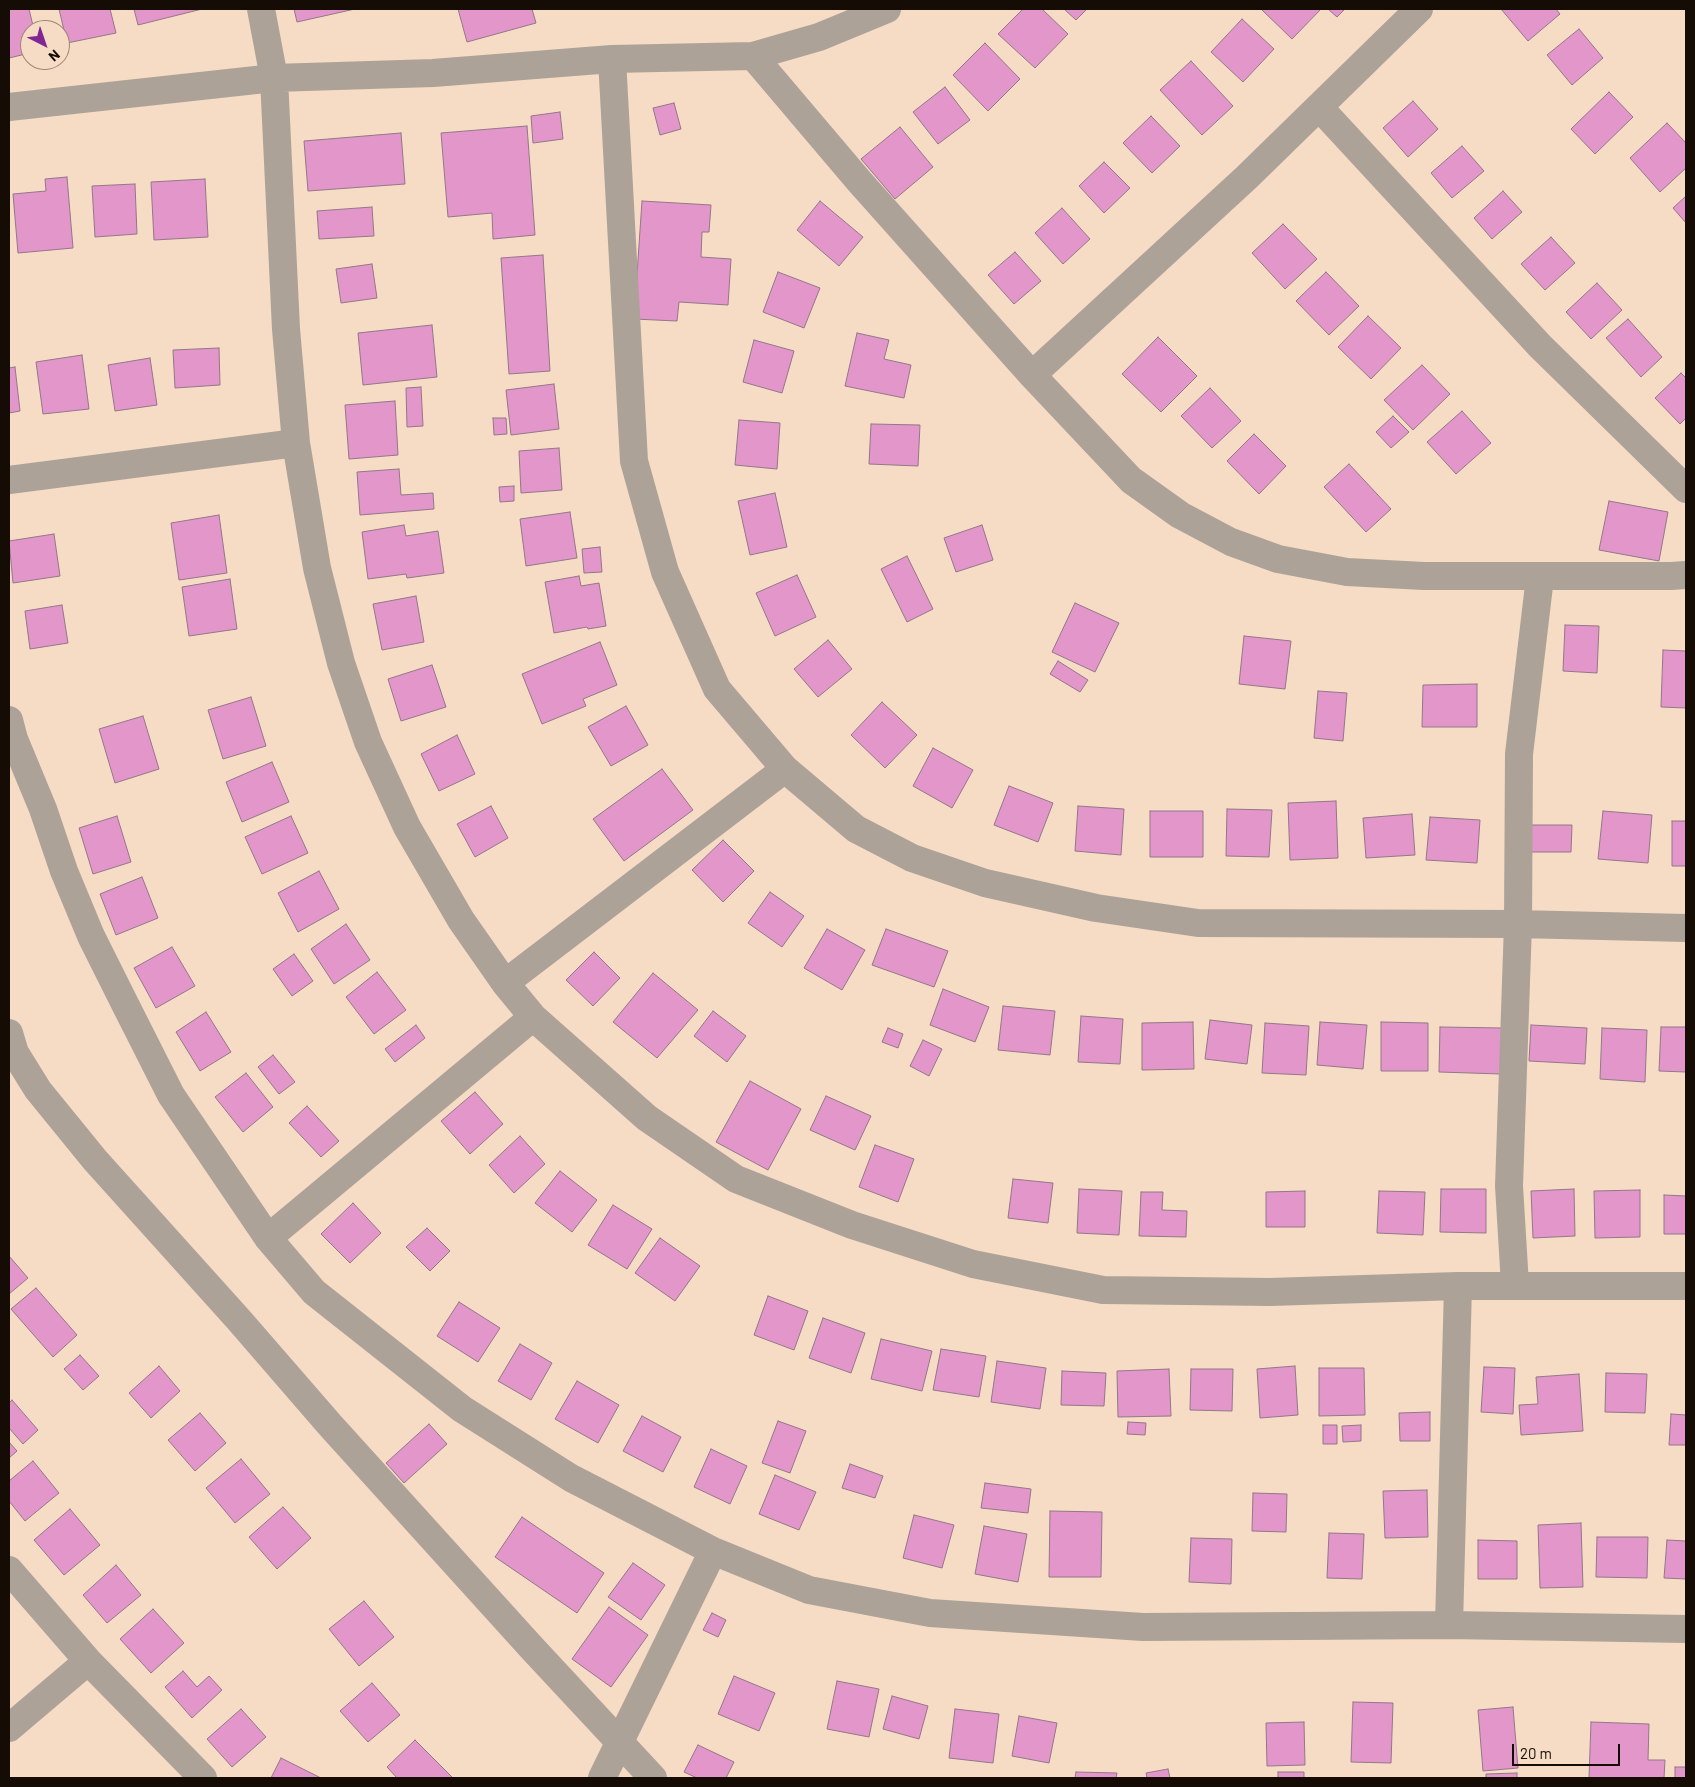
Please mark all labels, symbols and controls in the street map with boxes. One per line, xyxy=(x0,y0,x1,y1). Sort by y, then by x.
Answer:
north arrow xyxy=(20,20,70,70)
text: N xyxy=(45,46,64,65)
scale bar xyxy=(1515,1734,1622,1766)
text: 20 m xyxy=(1520,1744,1552,1762)

